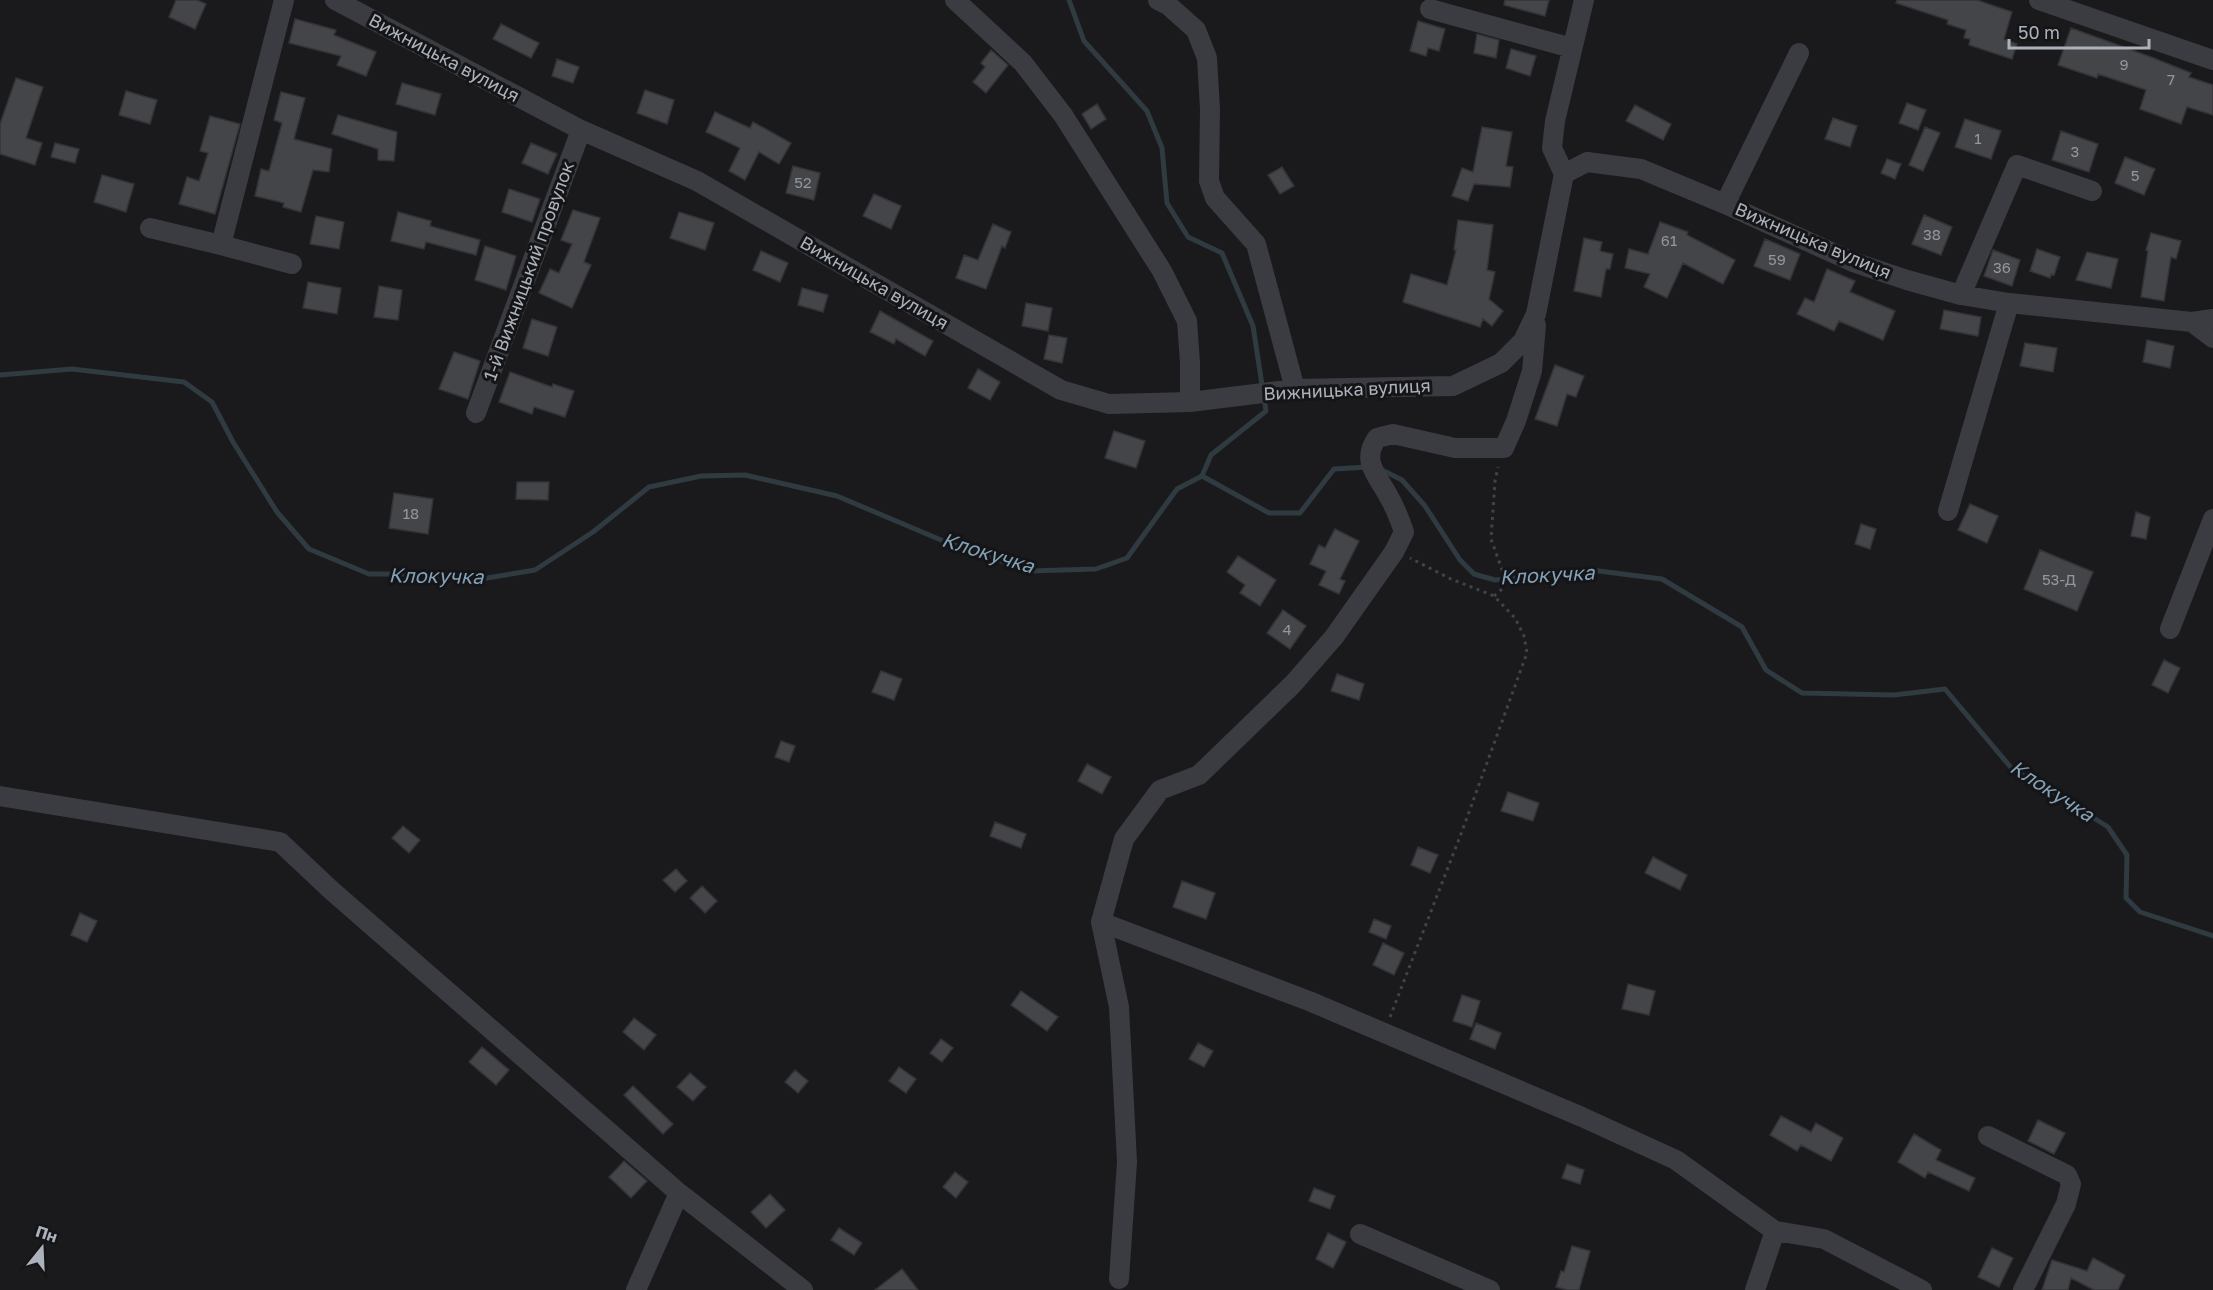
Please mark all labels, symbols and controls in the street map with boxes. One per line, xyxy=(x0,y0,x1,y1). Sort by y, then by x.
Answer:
street label: Вижницька вулиця xyxy=(365,8,524,106)
scale bar xyxy=(2009,12,2148,50)
text: 50 m xyxy=(2018,21,2060,43)
house number: 9 xyxy=(2119,55,2129,73)
house number: 7 xyxy=(2167,70,2175,88)
house number: 1 xyxy=(1974,129,1982,147)
house number: 3 xyxy=(2071,142,2079,160)
street label: 1-й Вижницький провулок xyxy=(478,158,578,383)
house number: 5 xyxy=(2131,166,2139,184)
house number: 52 xyxy=(794,173,812,191)
street label: Вижницька вулиця xyxy=(1732,197,1895,283)
house number: 38 xyxy=(1923,225,1941,243)
street label: Вижницька вулиця xyxy=(796,231,953,334)
house number: 61 xyxy=(1661,231,1677,249)
house number: 59 xyxy=(1768,250,1786,268)
house number: 36 xyxy=(1993,258,2011,276)
street label: Вижницька вулиця xyxy=(1263,374,1431,404)
house number: 18 xyxy=(403,504,419,522)
water label: Клокучка xyxy=(939,527,1038,579)
water label: Клокучка xyxy=(1499,559,1596,589)
water label: Клокучка xyxy=(388,562,484,589)
house number: 53-Д xyxy=(2042,570,2076,588)
house number: 4 xyxy=(1282,620,1292,638)
water label: Клокучка xyxy=(2006,754,2099,827)
north arrow xyxy=(12,1218,72,1278)
text: Пн xyxy=(33,1221,60,1247)

